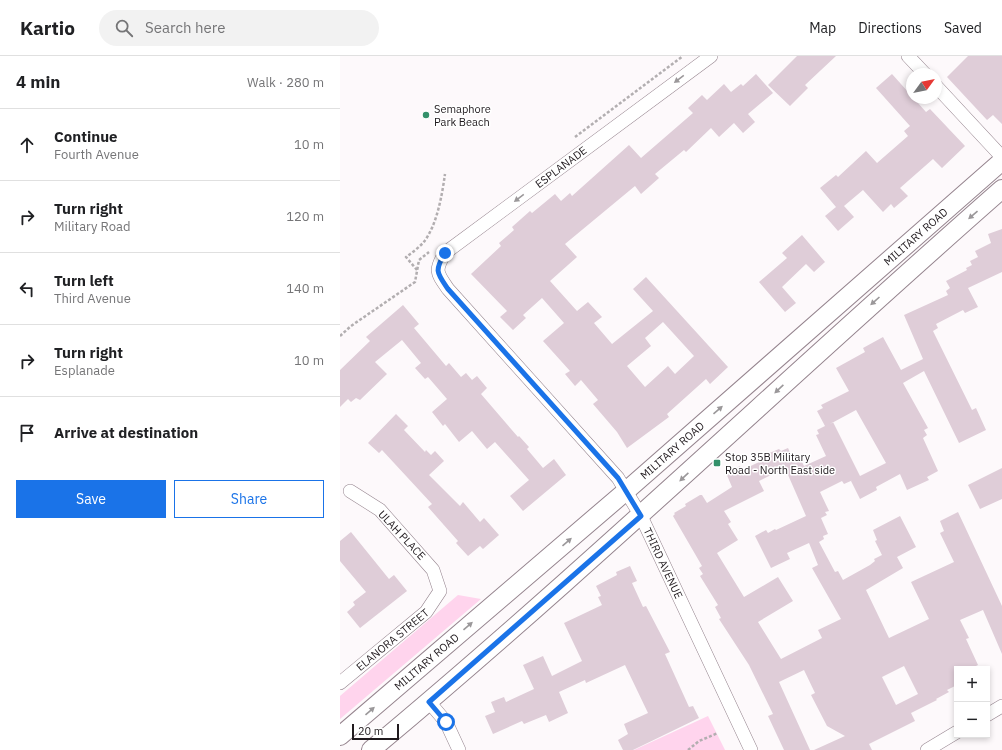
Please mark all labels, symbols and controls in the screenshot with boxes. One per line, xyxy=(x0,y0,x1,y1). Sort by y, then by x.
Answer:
search box xyxy=(99,10,379,46)
text: Kartio xyxy=(20,16,75,40)
icon: search xyxy=(113,17,135,39)
text: Search here xyxy=(145,18,225,37)
text: Map xyxy=(809,19,836,37)
text: Directions xyxy=(858,19,922,37)
text: Saved xyxy=(944,19,982,37)
north arrow xyxy=(906,68,942,104)
text: 4 min xyxy=(16,71,60,93)
text: Walk · 280 m xyxy=(247,74,324,91)
one-way arrow xyxy=(674,75,685,83)
place label: Semaphore Park Beach xyxy=(434,102,491,129)
marker: Semaphore Park Beach xyxy=(421,110,431,120)
text: Continue xyxy=(54,127,118,146)
icon: ahead xyxy=(16,134,38,156)
text: 10 m xyxy=(294,136,324,153)
street label: ESPLANADE xyxy=(532,143,590,191)
text: Fourth Avenue xyxy=(54,146,139,163)
one-way arrow xyxy=(513,194,524,203)
text: Turn right xyxy=(54,199,123,218)
street label: MILITARY ROAD xyxy=(881,205,951,269)
icon: right xyxy=(16,206,38,228)
text: 120 m xyxy=(286,208,324,225)
one-way arrow xyxy=(968,210,977,219)
text: Military Road xyxy=(54,218,130,235)
route end xyxy=(436,244,454,262)
text: Turn left xyxy=(54,271,114,290)
icon: left xyxy=(16,278,38,300)
text: 140 m xyxy=(286,280,324,297)
text: Third Avenue xyxy=(54,290,131,307)
one-way arrow xyxy=(870,296,880,305)
text: Turn right xyxy=(54,343,123,362)
icon: right xyxy=(16,350,38,372)
text: 10 m xyxy=(294,352,324,369)
text: Esplanade xyxy=(54,362,115,379)
one-way arrow xyxy=(774,384,784,393)
one-way arrow xyxy=(713,406,723,415)
street label: MILITARY ROAD xyxy=(637,419,707,482)
icon: arrive xyxy=(16,422,38,444)
text: Arrive at destination xyxy=(54,423,198,442)
place label: Stop 35B Military Road - North East side xyxy=(725,450,835,477)
marker: Stop 35B Military Road - North East side xyxy=(712,458,722,468)
one-way arrow xyxy=(678,472,689,481)
button: Save xyxy=(16,480,166,518)
button: Share xyxy=(174,480,324,518)
street label: ULAH PLACE xyxy=(375,507,429,563)
street label: THIRD AVENUE xyxy=(640,525,686,601)
one-way arrow xyxy=(562,537,572,546)
street label: ELANORA STREET xyxy=(353,605,432,674)
one-way arrow xyxy=(463,622,474,631)
street label: MILITARY ROAD xyxy=(391,630,462,693)
map controls xyxy=(954,666,990,738)
button: + xyxy=(954,666,990,702)
button: − xyxy=(954,702,990,738)
one-way arrow xyxy=(364,706,375,715)
route start xyxy=(437,713,455,731)
scale bar xyxy=(352,722,399,741)
text: 20 m xyxy=(358,724,383,738)

